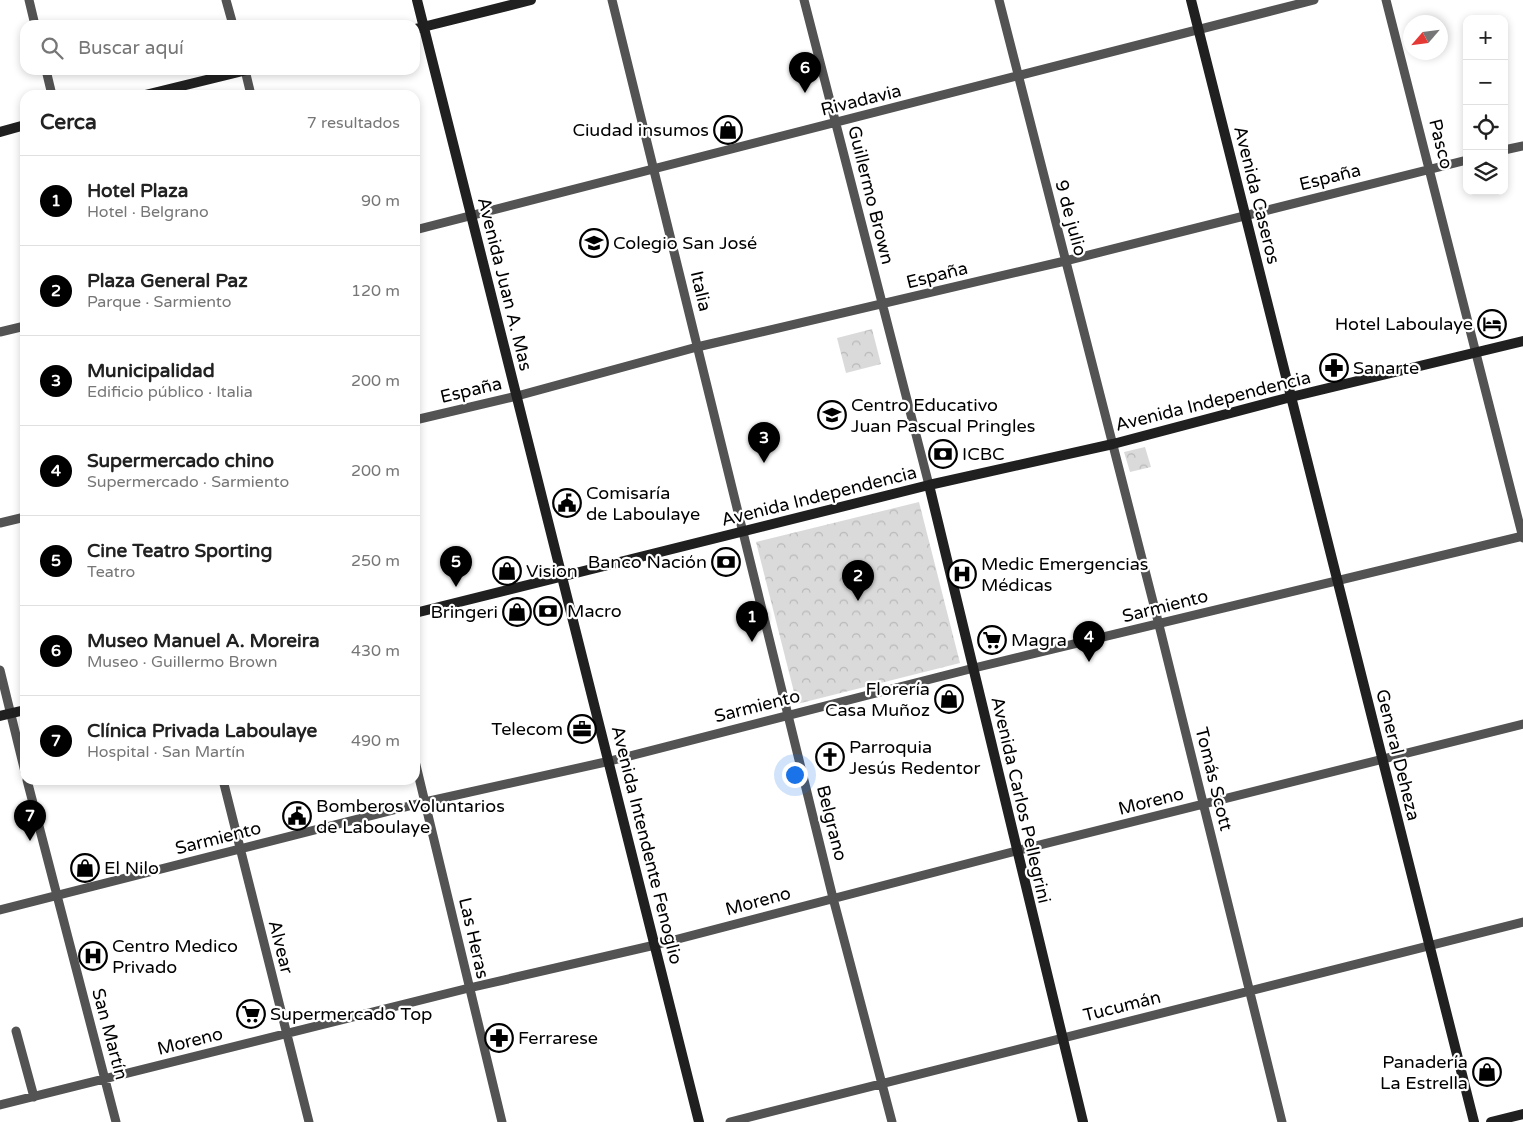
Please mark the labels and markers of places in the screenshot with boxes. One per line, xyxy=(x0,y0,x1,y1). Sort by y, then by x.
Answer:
pin: 6 xyxy=(789,52,821,93)
shop icon: Ciudad insumos xyxy=(713,115,743,145)
place label: Ciudad insumos xyxy=(572,119,709,141)
school or university icon: Colegio San José xyxy=(579,228,609,258)
place label: Colegio San José xyxy=(613,232,757,254)
hotel icon: Hotel Laboulaye xyxy=(1477,309,1507,339)
place label: Hotel Laboulaye xyxy=(1335,313,1473,335)
pharmacy icon: Sanarte xyxy=(1319,353,1349,383)
place label: Sanarte xyxy=(1353,357,1419,379)
place label: Centro Educativo Juan Pascual Pringles xyxy=(851,394,1035,437)
school or university icon: Centro Educativo Juan Pascual Pringles xyxy=(817,400,847,430)
pin: 3 xyxy=(748,422,780,463)
bank icon: ICBC xyxy=(928,439,958,469)
place label: ICBC xyxy=(962,443,1005,465)
place label: Comisaría de Laboulaye xyxy=(586,482,700,525)
public building icon: Comisaría de Laboulaye xyxy=(552,488,582,518)
pin: 5 xyxy=(440,546,472,587)
bank icon: Banco Nación xyxy=(711,547,741,577)
place label: Banco Nación xyxy=(588,551,707,573)
place label: Medic Emergencias Médicas xyxy=(981,553,1148,596)
shop icon: Vision xyxy=(492,556,522,586)
hospital icon: Medic Emergencias Médicas xyxy=(947,559,977,589)
place label: Vision xyxy=(526,560,578,582)
pin: 2 xyxy=(842,560,874,601)
bank icon: Macro xyxy=(533,596,563,626)
shop icon: Bringeri xyxy=(502,597,532,627)
place label: Macro xyxy=(567,600,622,622)
place label: Bringeri xyxy=(430,601,498,623)
pin: 1 xyxy=(736,601,768,642)
pin: 4 xyxy=(1073,621,1105,662)
supermarket icon: Magra xyxy=(977,625,1007,655)
place label: Magra xyxy=(1011,629,1067,651)
place label: Florería Casa Muñoz xyxy=(825,678,930,721)
shop icon: Florería Casa Muñoz xyxy=(934,684,964,714)
office icon: Telecom xyxy=(567,714,597,744)
place label: Telecom xyxy=(491,718,563,740)
place label: Parroquia Jesús Redentor xyxy=(849,736,980,779)
church icon: Parroquia Jesús Redentor xyxy=(815,742,845,772)
place label: Bomberos Voluntarios de Laboulaye xyxy=(316,795,505,838)
pin: 7 xyxy=(14,800,46,841)
public building icon: Bomberos Voluntarios de Laboulaye xyxy=(282,801,312,831)
shop icon: El Nilo xyxy=(70,853,100,883)
place label: El Nilo xyxy=(104,857,159,879)
place label: Centro Medico Privado xyxy=(112,935,238,978)
hospital icon: Centro Medico Privado xyxy=(78,941,108,971)
supermarket icon: Supermercado Top xyxy=(236,999,266,1029)
place label: Supermercado Top xyxy=(270,1003,432,1025)
pharmacy icon: Ferrarese xyxy=(484,1023,514,1053)
place label: Ferrarese xyxy=(518,1027,598,1049)
place label: Panadería La Estrella xyxy=(1380,1051,1468,1094)
shop icon: Panadería La Estrella xyxy=(1472,1057,1502,1087)

